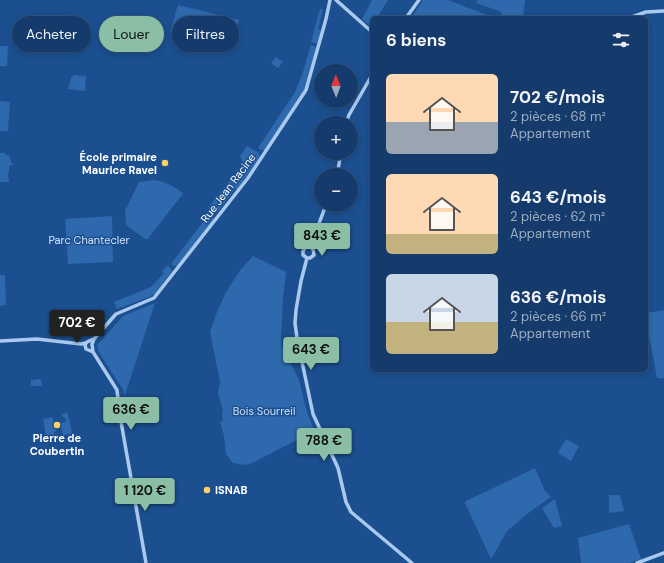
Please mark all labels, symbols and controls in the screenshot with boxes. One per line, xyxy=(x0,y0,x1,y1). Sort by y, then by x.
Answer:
chip: Acheter xyxy=(12,16,91,52)
chip: Louer xyxy=(99,16,164,52)
chip: Filtres xyxy=(172,16,239,52)
text: 6 biens xyxy=(386,29,446,51)
icon: filters xyxy=(610,29,632,51)
north arrow xyxy=(314,64,358,108)
map controls xyxy=(314,64,358,212)
text: 702 €/mois xyxy=(510,86,605,108)
icon: home xyxy=(418,90,466,138)
text: 2 pièces · 68 m² xyxy=(510,108,606,125)
button: + xyxy=(314,116,358,160)
text: Appartement xyxy=(510,125,591,142)
place label: École primaire Maurice Ravel xyxy=(79,150,157,177)
street label: Rue Jean Racine xyxy=(197,151,259,225)
marker: École primaire Maurice Ravel xyxy=(160,158,170,168)
button: − xyxy=(314,168,358,212)
text: 643 €/mois xyxy=(510,186,607,208)
icon: home xyxy=(418,190,466,238)
text: 2 pièces · 62 m² xyxy=(510,208,605,225)
pin: 843 € xyxy=(294,223,350,257)
text: Appartement xyxy=(510,225,591,242)
text: 843 € xyxy=(303,227,341,244)
park label: Parc Chantecler xyxy=(48,233,130,247)
text: 636 €/mois xyxy=(510,286,606,308)
icon: home xyxy=(418,290,466,338)
text: 2 pièces · 66 m² xyxy=(510,308,606,325)
pin: 702 € xyxy=(49,310,105,344)
text: 702 € xyxy=(59,314,95,331)
text: Appartement xyxy=(510,325,591,342)
pin: 643 € xyxy=(283,337,339,371)
text: 643 € xyxy=(292,341,330,358)
pin: 636 € xyxy=(103,397,159,431)
text: 636 € xyxy=(112,401,150,418)
park label: Bois Sourreil xyxy=(233,404,295,418)
marker: Pierre de Coubertin xyxy=(52,420,62,430)
pin: 788 € xyxy=(296,428,352,462)
place label: Pierre de Coubertin xyxy=(30,431,84,458)
text: 788 € xyxy=(306,432,342,449)
pin: 1 120 € xyxy=(108,478,182,512)
text: 1 120 € xyxy=(124,482,166,499)
place label: ISNAB xyxy=(215,483,247,497)
marker: ISNAB xyxy=(202,485,212,495)

